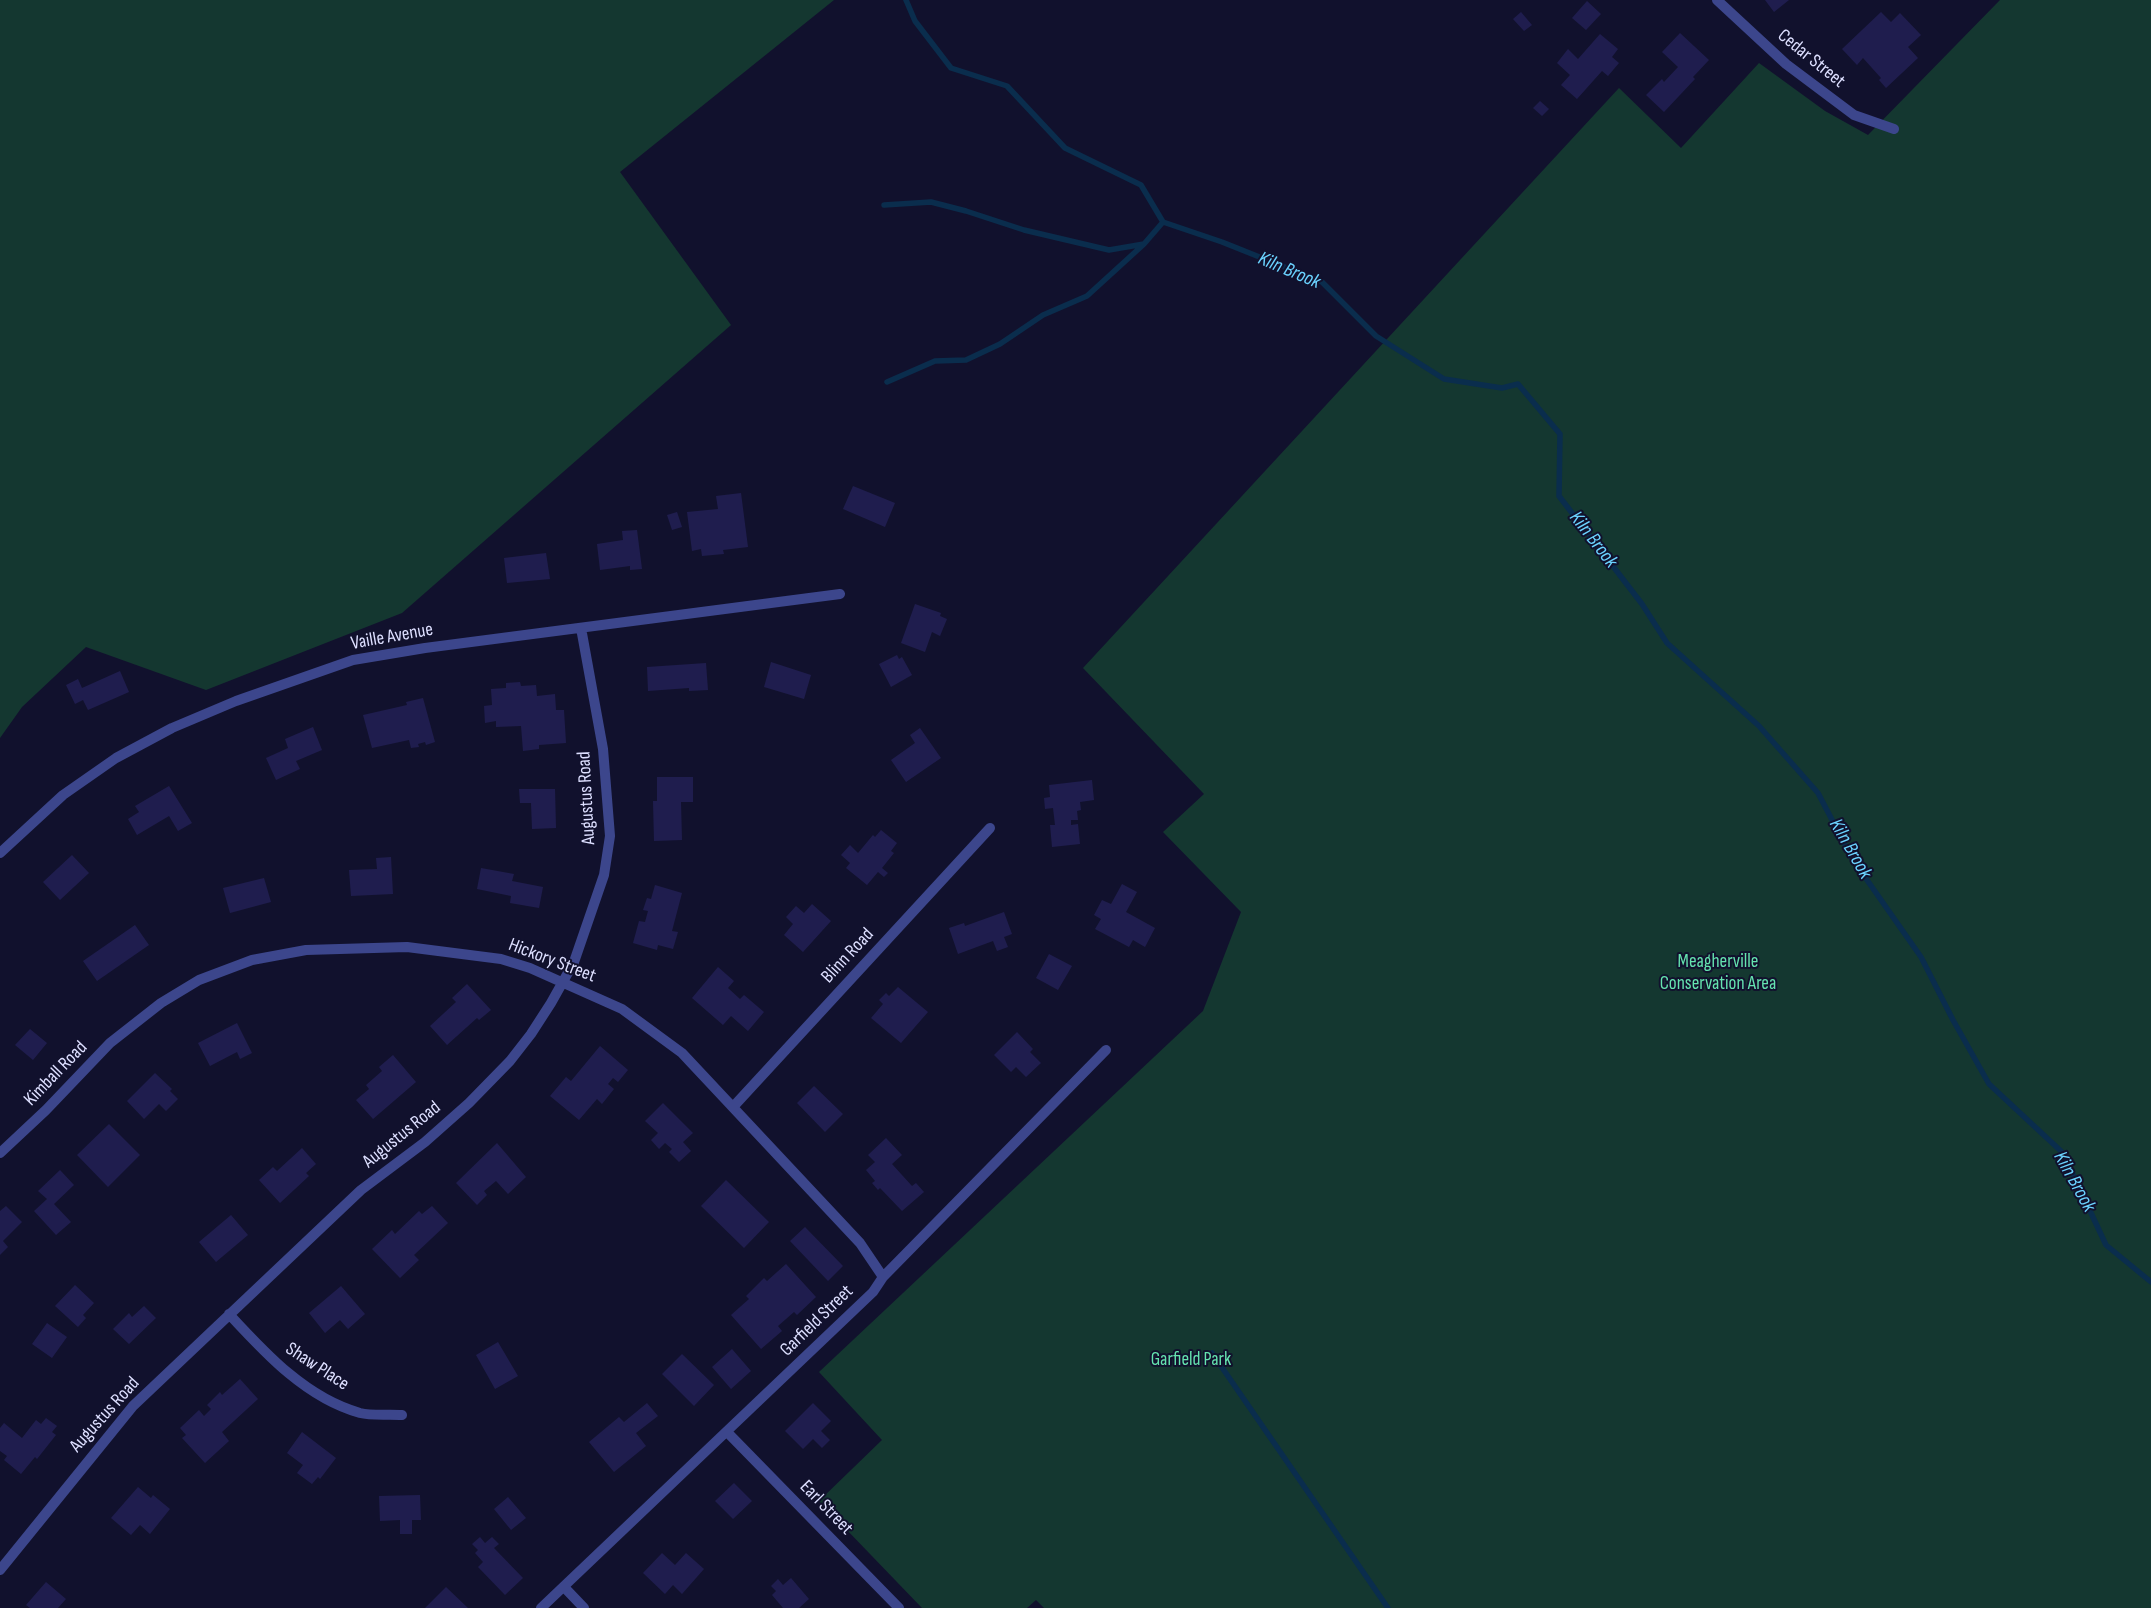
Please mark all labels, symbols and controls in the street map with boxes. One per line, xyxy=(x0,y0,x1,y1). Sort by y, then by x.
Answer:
street label: Cedar Street xyxy=(1773,25,1849,93)
water label: Kiln Brook xyxy=(1254,247,1324,295)
water label: Kiln Brook xyxy=(1563,507,1623,573)
street label: Vaille Avenue xyxy=(349,619,435,655)
street label: Augustus Road xyxy=(573,751,601,845)
water label: Kiln Brook xyxy=(1823,815,1877,883)
street label: Blinn Road xyxy=(817,924,879,988)
street label: Hickory Street xyxy=(505,934,599,988)
park label: Meagherville Conservation Area xyxy=(1660,951,1776,995)
street label: Kimball Road xyxy=(20,1037,92,1111)
street label: Augustus Road xyxy=(358,1097,446,1173)
water label: Kiln Brook xyxy=(2048,1148,2100,1216)
street label: Garfield Street xyxy=(776,1281,858,1361)
street label: Shaw Place xyxy=(281,1338,353,1396)
park label: Garfield Park xyxy=(1151,1349,1231,1371)
street label: Augustus Road xyxy=(65,1373,145,1457)
street label: Earl Street xyxy=(795,1476,857,1540)

